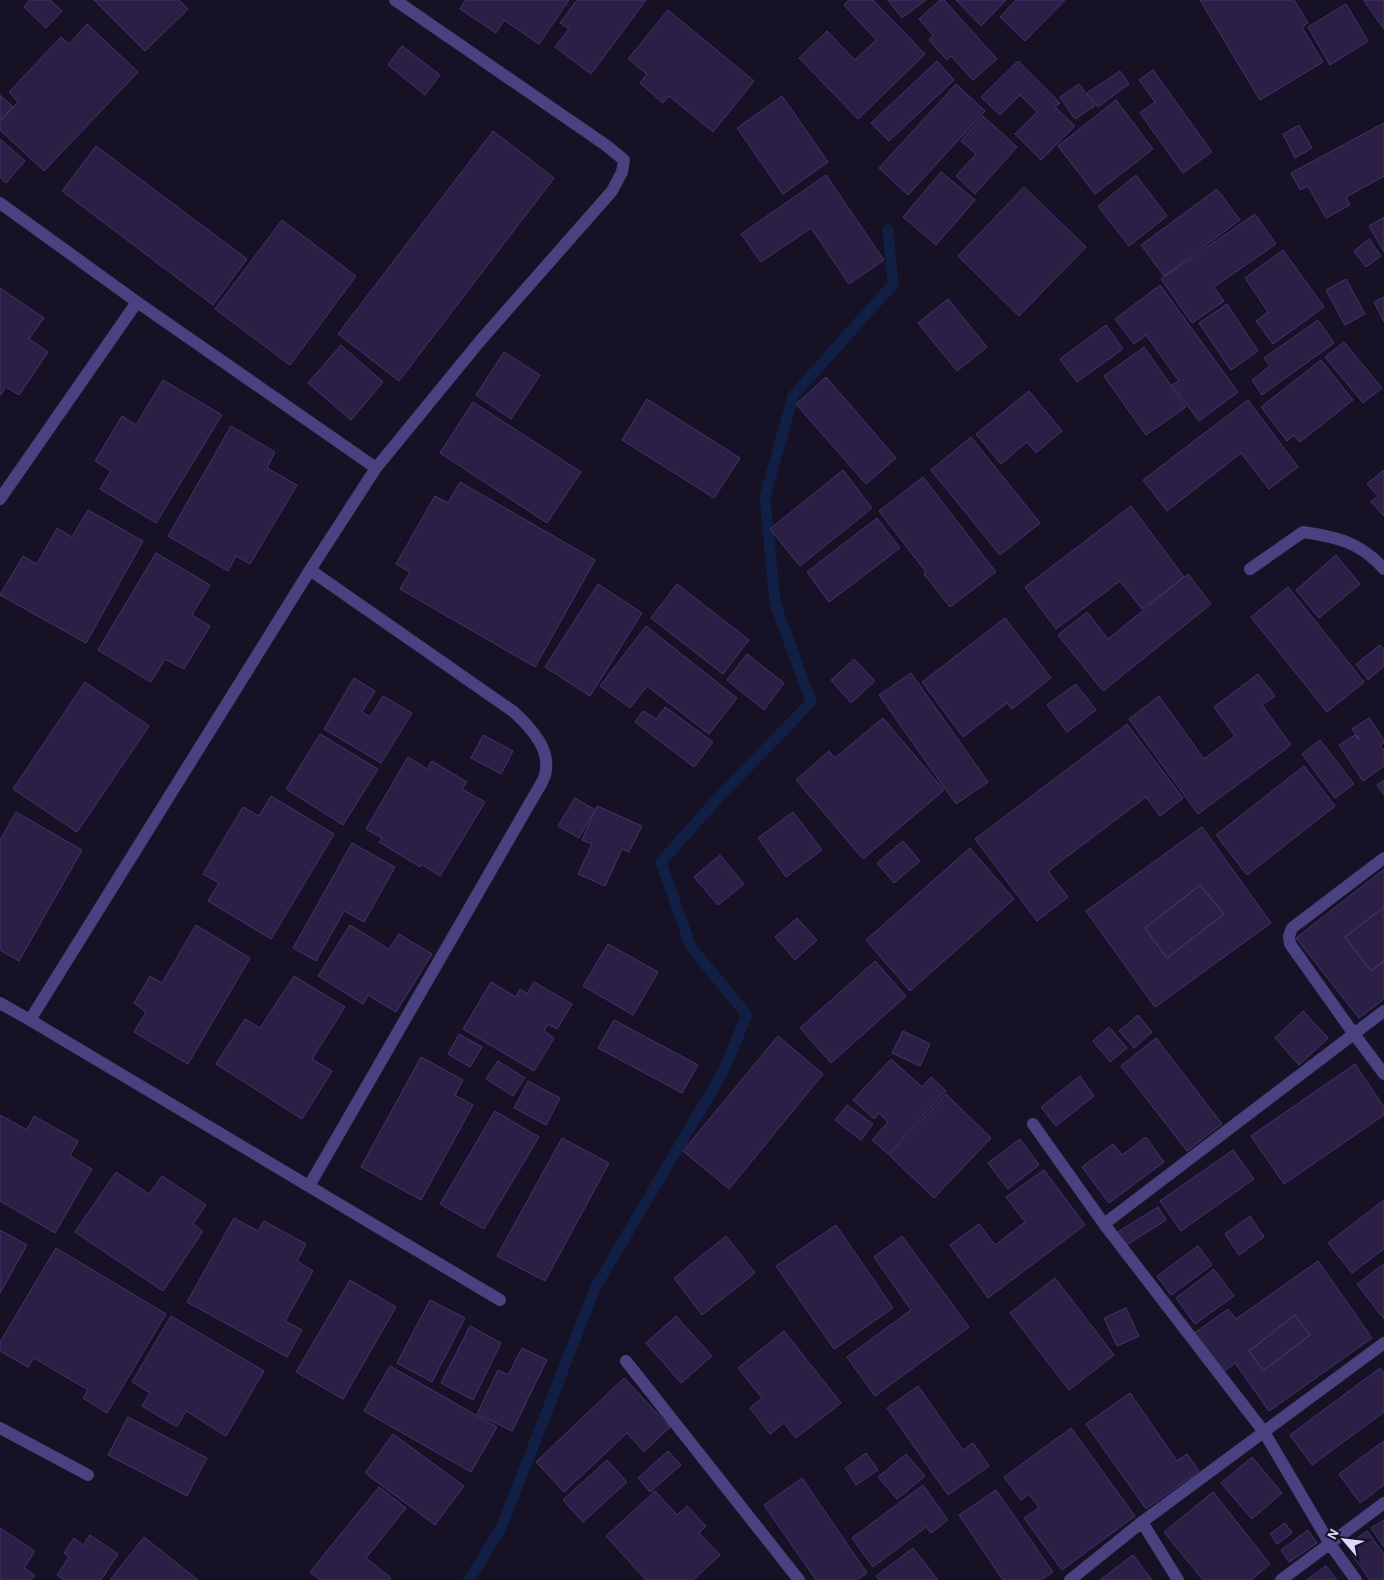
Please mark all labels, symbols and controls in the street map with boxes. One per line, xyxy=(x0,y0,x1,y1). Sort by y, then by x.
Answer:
north arrow xyxy=(1319,1515,1369,1565)
text: N xyxy=(1325,1527,1342,1542)

